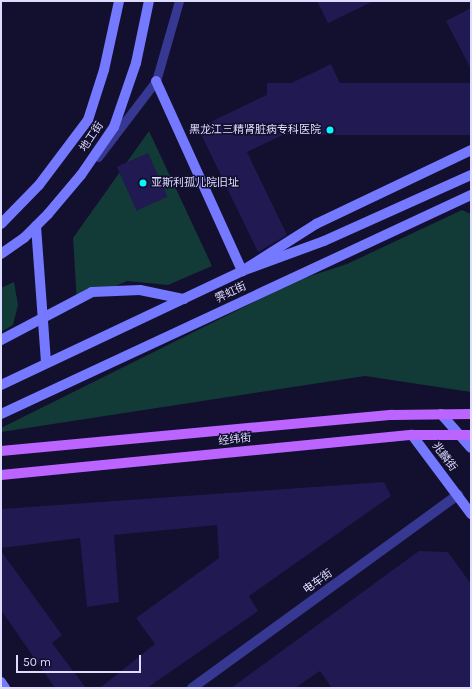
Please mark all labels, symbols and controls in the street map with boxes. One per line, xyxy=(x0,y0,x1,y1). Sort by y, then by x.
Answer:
street label: 地工街 xyxy=(77,120,107,154)
place label: 黑龙江三精肾脏病专科医院 xyxy=(189,123,321,137)
marker: 黑龙江三精肾脏病专科医院 xyxy=(324,124,336,136)
place label: 亚斯利孤儿院旧址 xyxy=(151,176,239,190)
marker: 亚斯利孤儿院旧址 xyxy=(138,178,148,188)
street label: 霁虹街 xyxy=(213,280,249,306)
street label: 经纬街 xyxy=(218,432,252,448)
street label: 兆麟街 xyxy=(429,440,459,474)
street label: 电车街 xyxy=(301,567,335,597)
scale bar xyxy=(18,647,143,673)
text: 50 m xyxy=(23,655,51,669)

